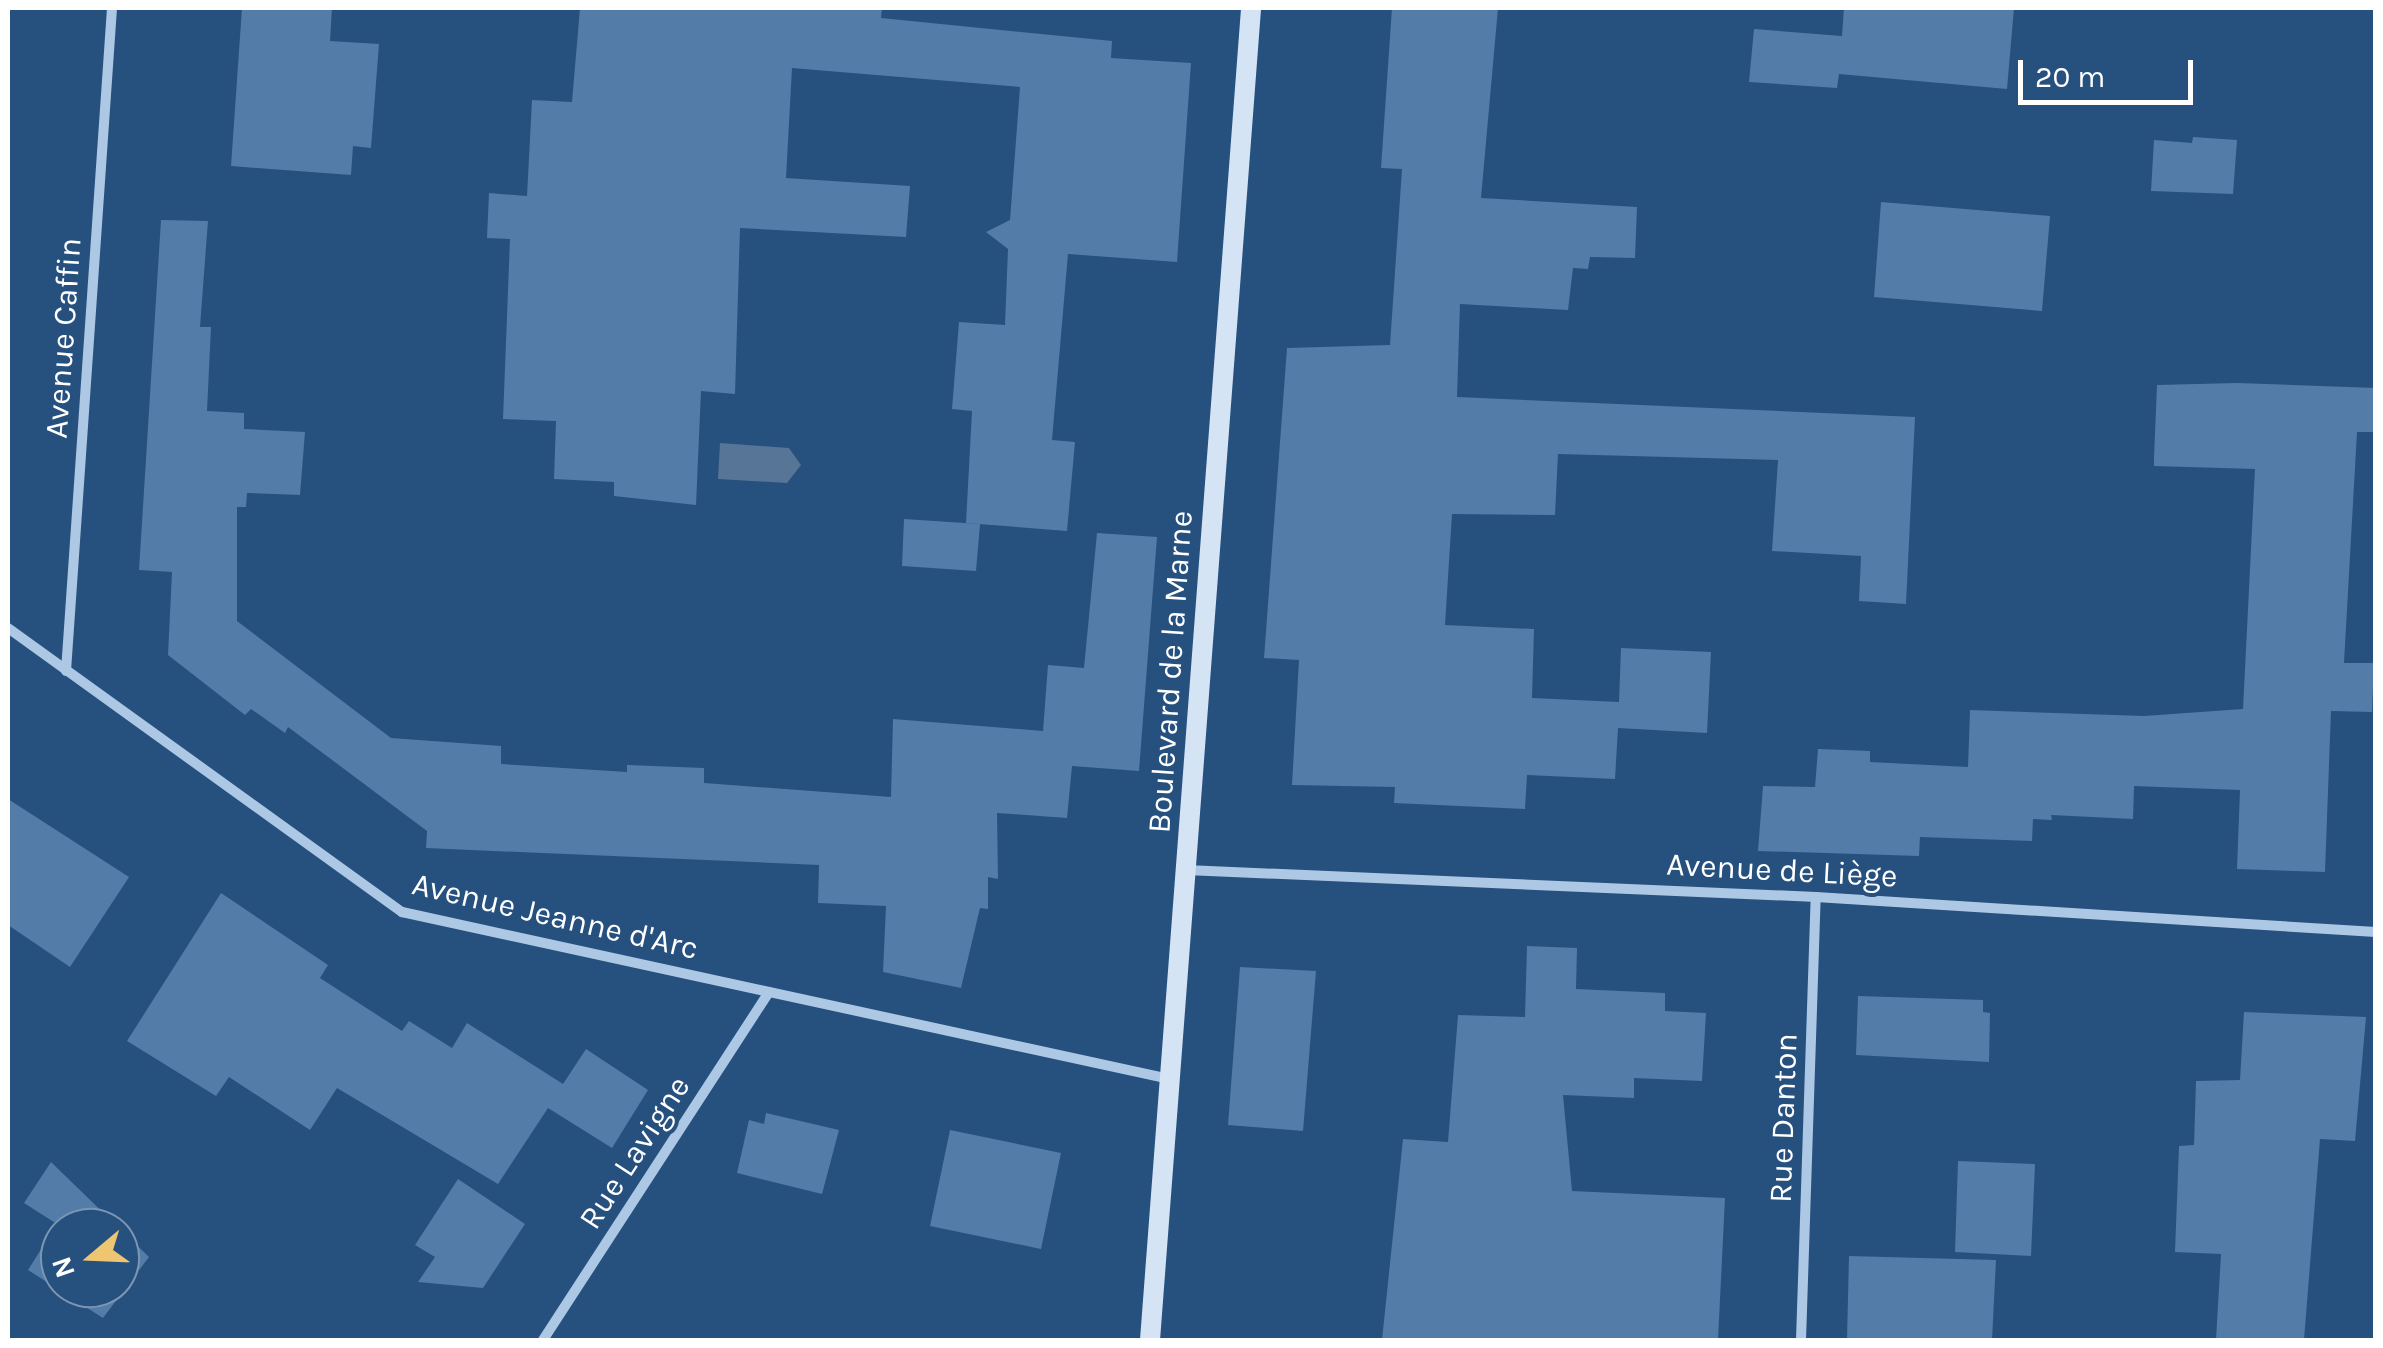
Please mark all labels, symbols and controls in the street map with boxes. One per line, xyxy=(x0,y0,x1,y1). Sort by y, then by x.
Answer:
scale bar xyxy=(2023,40,2198,102)
text: 20 m xyxy=(2035,59,2105,95)
street label: Avenue Caffin xyxy=(38,236,90,440)
street label: Boulevard de la Marne xyxy=(1141,509,1201,835)
street label: Avenue de Liège xyxy=(1665,846,1899,896)
street label: Avenue Jeanne d'Arc xyxy=(408,865,702,969)
street label: Rue Danton xyxy=(1762,1032,1806,1204)
street label: Rue Lavigne xyxy=(571,1069,699,1237)
north arrow xyxy=(40,1208,140,1308)
text: N xyxy=(44,1252,82,1282)

